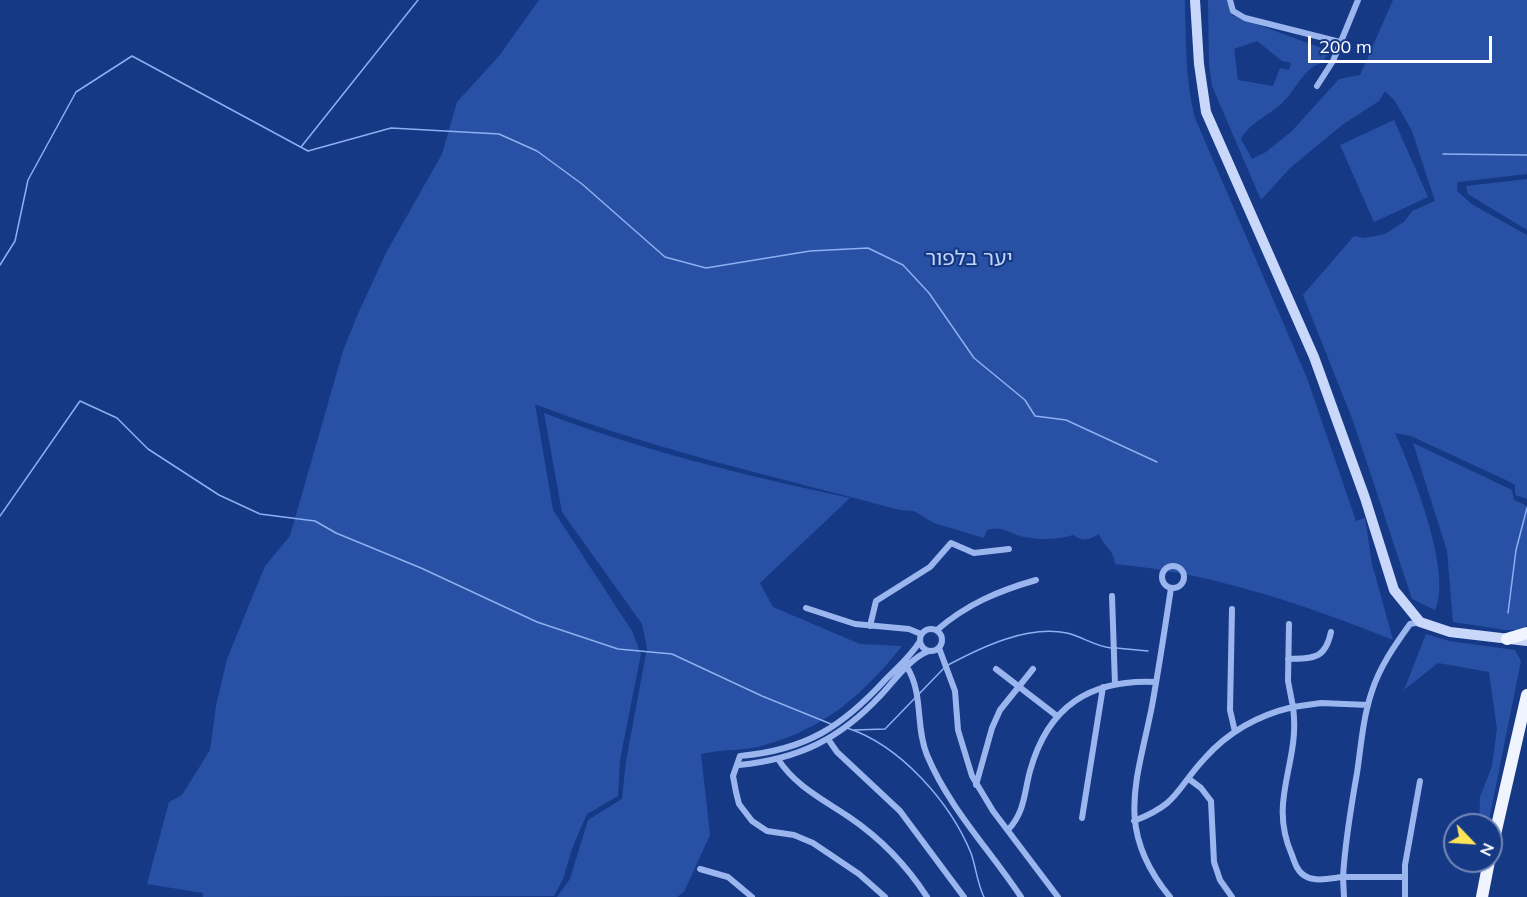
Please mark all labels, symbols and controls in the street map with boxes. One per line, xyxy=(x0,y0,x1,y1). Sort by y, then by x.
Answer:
scale bar xyxy=(1311,24,1496,62)
text: 200 m xyxy=(1319,35,1372,58)
park label: יער בלפור xyxy=(925,246,1013,272)
north arrow xyxy=(1443,813,1503,873)
text: N xyxy=(1476,840,1499,859)

